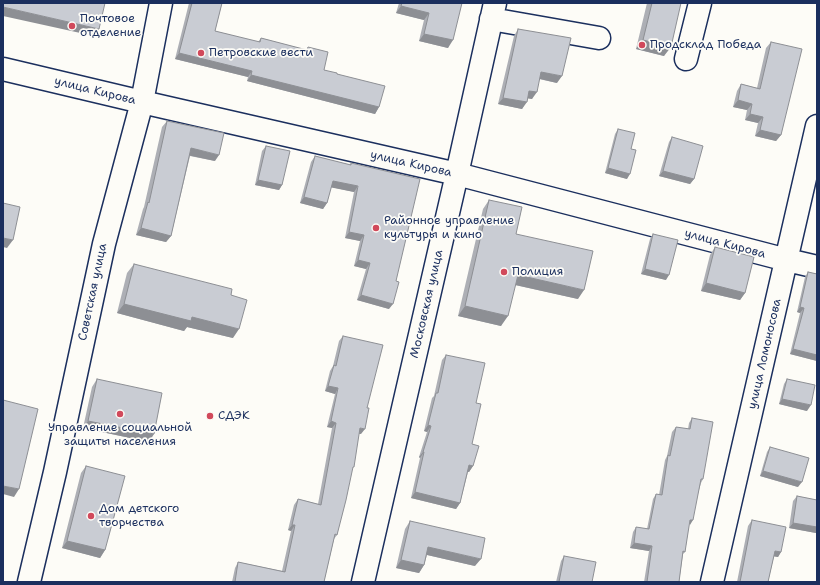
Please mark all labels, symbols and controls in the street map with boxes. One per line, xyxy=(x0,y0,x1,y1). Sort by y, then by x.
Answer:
place label: Почтовое отделение xyxy=(80,12,141,40)
marker: Почтовое отделение xyxy=(67,21,77,31)
place label: Продсклад Победа xyxy=(650,38,761,52)
marker: Продсклад Победа xyxy=(637,40,647,50)
place label: Петровские вести xyxy=(209,46,313,60)
marker: Петровские вести xyxy=(196,48,206,58)
street label: улица Кирова xyxy=(53,74,137,108)
street label: улица Кирова xyxy=(369,148,453,180)
place label: Районное управление культуры и кино xyxy=(384,214,514,242)
marker: Районное управление культуры и кино xyxy=(371,223,381,233)
street label: улица Кирова xyxy=(683,226,767,262)
street label: Советская улица xyxy=(76,242,110,342)
street label: Московская улица xyxy=(408,248,446,360)
place label: Полиция xyxy=(512,265,563,279)
marker: Полиция xyxy=(499,267,509,277)
street label: улица Ломоносова xyxy=(745,297,785,411)
marker: Управление социальной защиты населения xyxy=(115,409,125,419)
place label: СДЭК xyxy=(218,409,250,423)
marker: СДЭК xyxy=(205,411,215,421)
place label: Управление социальной защиты населения xyxy=(48,421,192,449)
place label: Дом детского творчества xyxy=(99,502,179,530)
marker: Дом детского творчества xyxy=(86,511,96,521)

